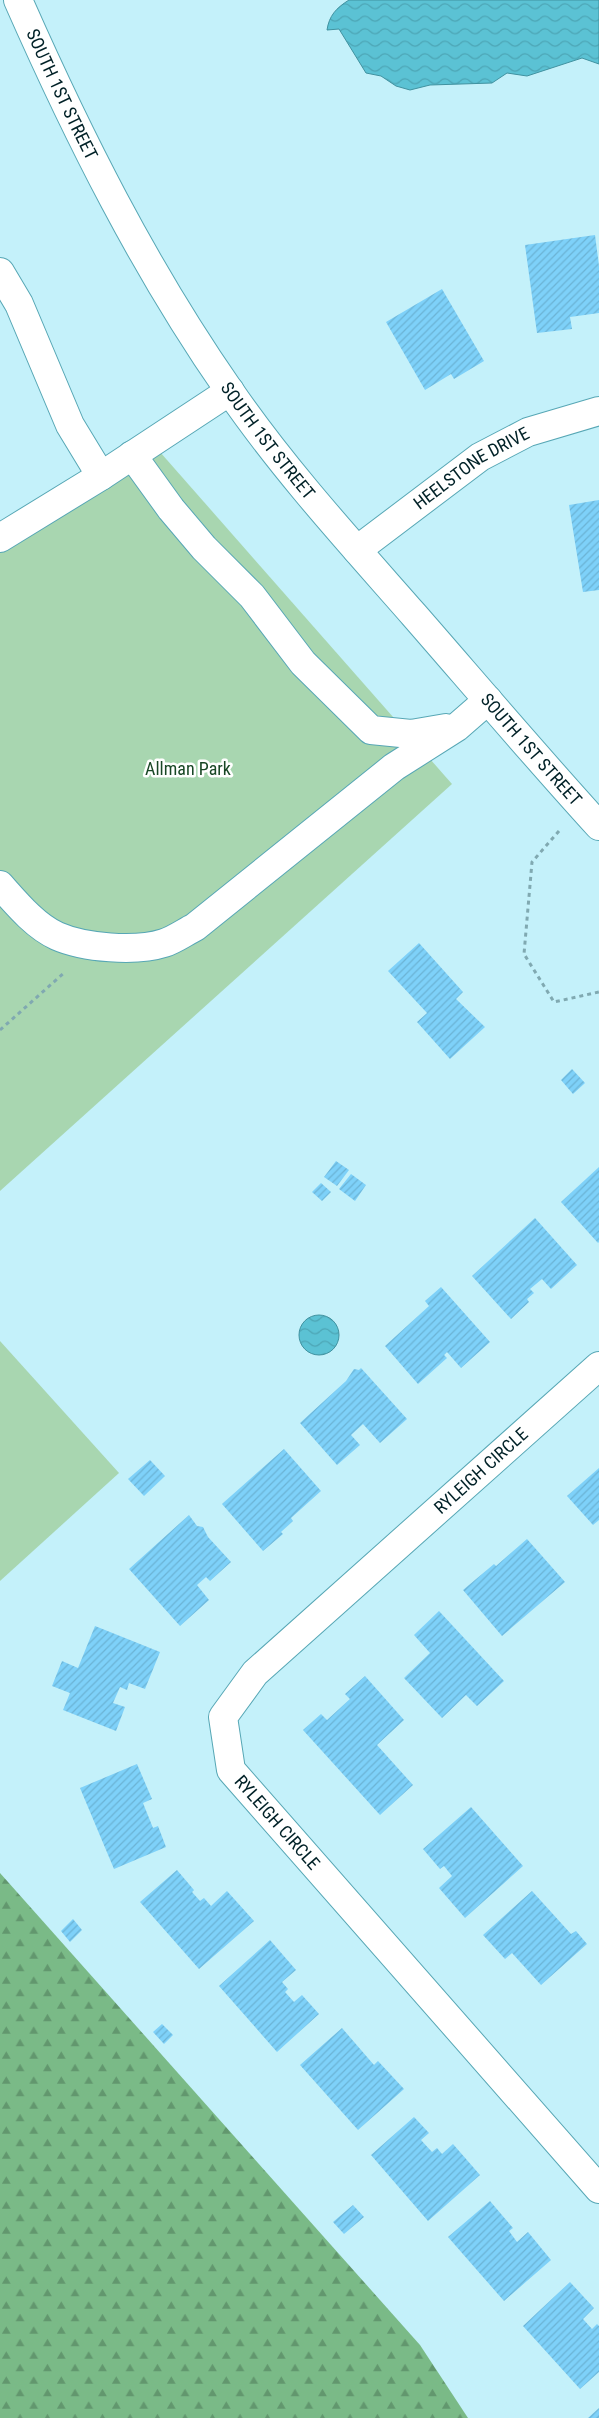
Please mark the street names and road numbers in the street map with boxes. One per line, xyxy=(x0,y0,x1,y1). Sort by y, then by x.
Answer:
street label: SOUTH 1ST STREET xyxy=(22,26,102,163)
street label: SOUTH 1ST STREET xyxy=(217,378,320,503)
street label: HEELSTONE DRIVE xyxy=(409,422,533,514)
street label: SOUTH 1ST STREET xyxy=(477,689,586,810)
street label: RYLEIGH CIRCLE xyxy=(430,1423,532,1518)
street label: RYLEIGH CIRCLE xyxy=(231,1771,325,1874)

